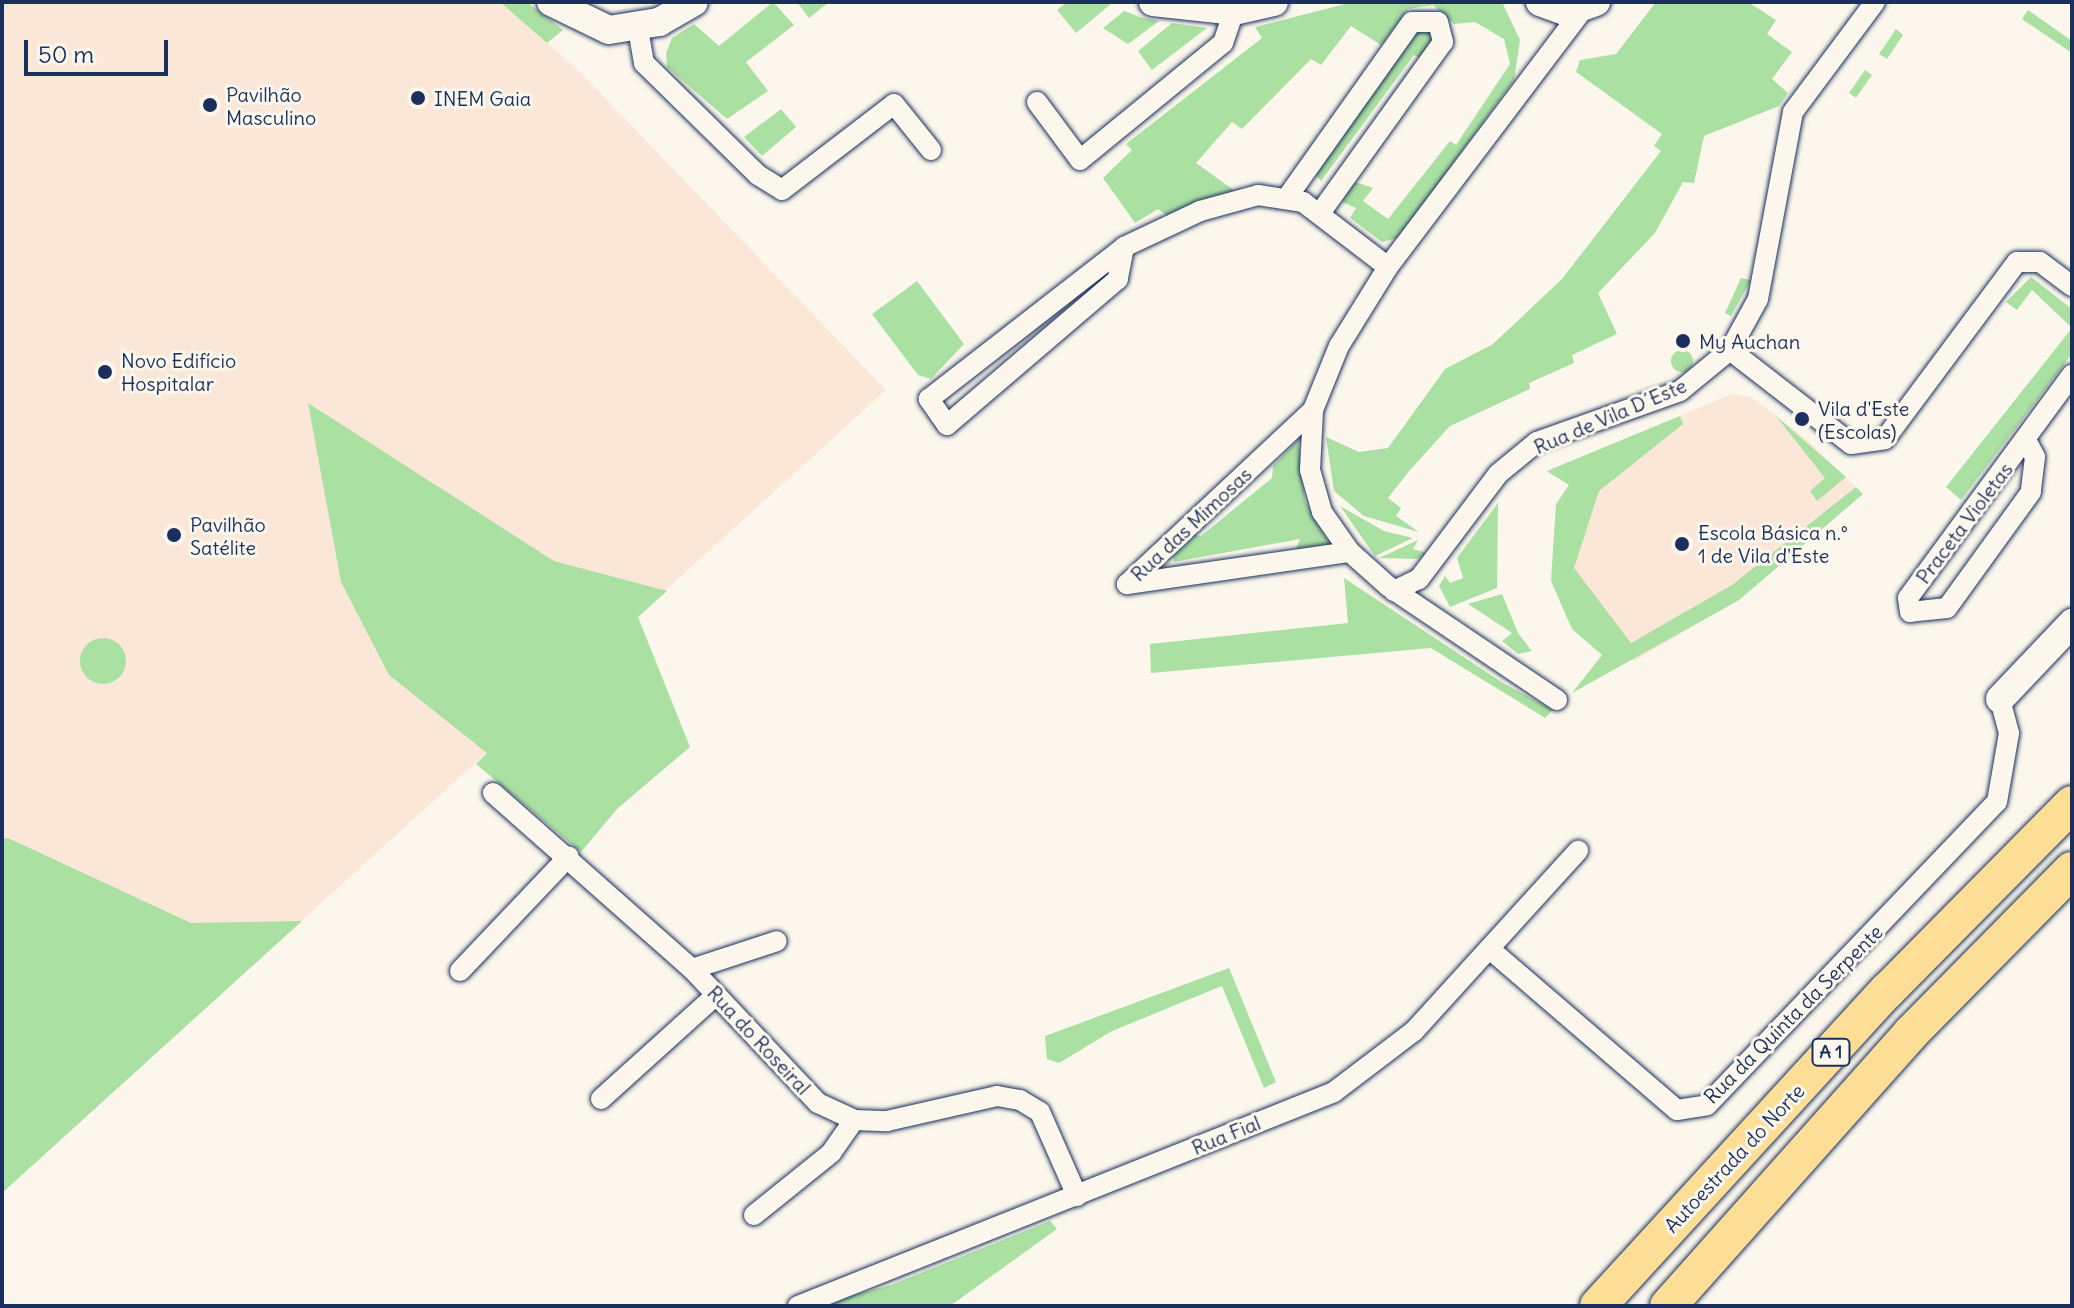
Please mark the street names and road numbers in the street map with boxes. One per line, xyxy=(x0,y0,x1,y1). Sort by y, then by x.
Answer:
street label: Rua de Vila D´Este xyxy=(1530,373,1690,459)
street label: Praceta Violetas xyxy=(1911,458,2017,588)
street label: Rua das Mimosas xyxy=(1126,462,1256,586)
street label: Rua da Quinta da Serpente xyxy=(1699,920,1887,1108)
street label: Rua do Roseiral xyxy=(702,981,816,1099)
road number: A 1 xyxy=(1811,1038,1851,1066)
street label: Autoestrada do Norte xyxy=(1659,1079,1809,1237)
street label: Rua Fial xyxy=(1188,1110,1264,1160)

